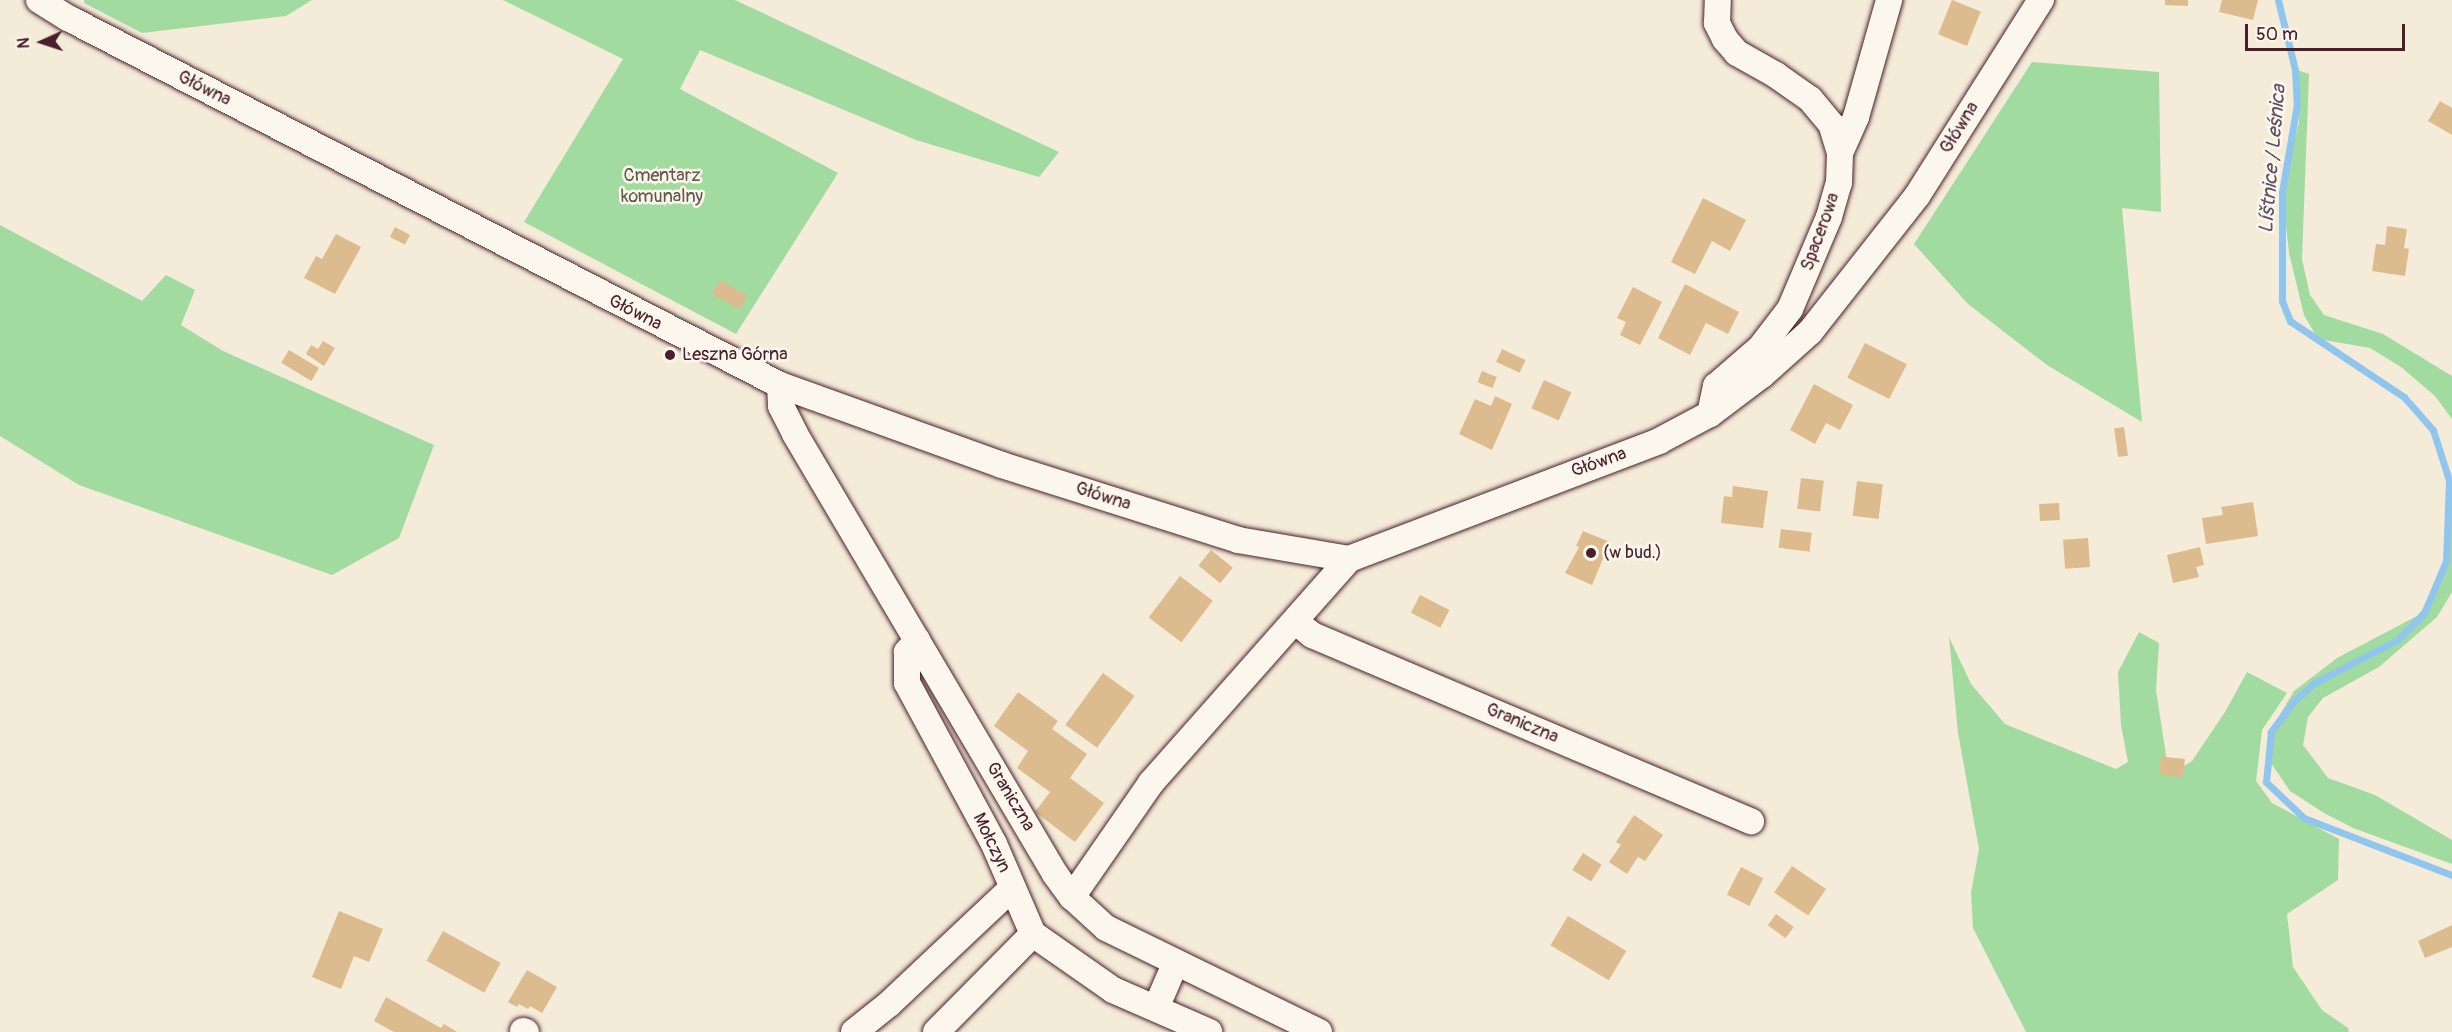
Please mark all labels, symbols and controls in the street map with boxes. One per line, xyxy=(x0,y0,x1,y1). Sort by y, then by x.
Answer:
north arrow xyxy=(12,12,72,72)
scale bar xyxy=(2248,12,2408,50)
text: 50 m xyxy=(2256,23,2298,46)
text: N xyxy=(14,37,34,49)
street label: Główna xyxy=(174,66,234,112)
water label: Líštnice / Leśnica xyxy=(2254,84,2290,234)
street label: Główna xyxy=(1936,98,1984,158)
park label: Cmentarz komunalny xyxy=(621,166,703,208)
street label: Spacerowa xyxy=(1797,190,1845,274)
street label: Główna xyxy=(605,290,665,336)
place label: Leszna Górna xyxy=(682,344,788,366)
marker: Leszna Górna xyxy=(663,348,677,362)
street label: Główna xyxy=(1569,443,1629,483)
street label: Główna xyxy=(1073,478,1133,516)
place label: (w bud.) xyxy=(1603,542,1662,564)
marker: (w bud.) xyxy=(1584,546,1598,560)
street label: Graniczna xyxy=(1482,699,1562,749)
street label: Graniczna xyxy=(981,759,1039,835)
street label: Mołczyn xyxy=(967,810,1015,876)

